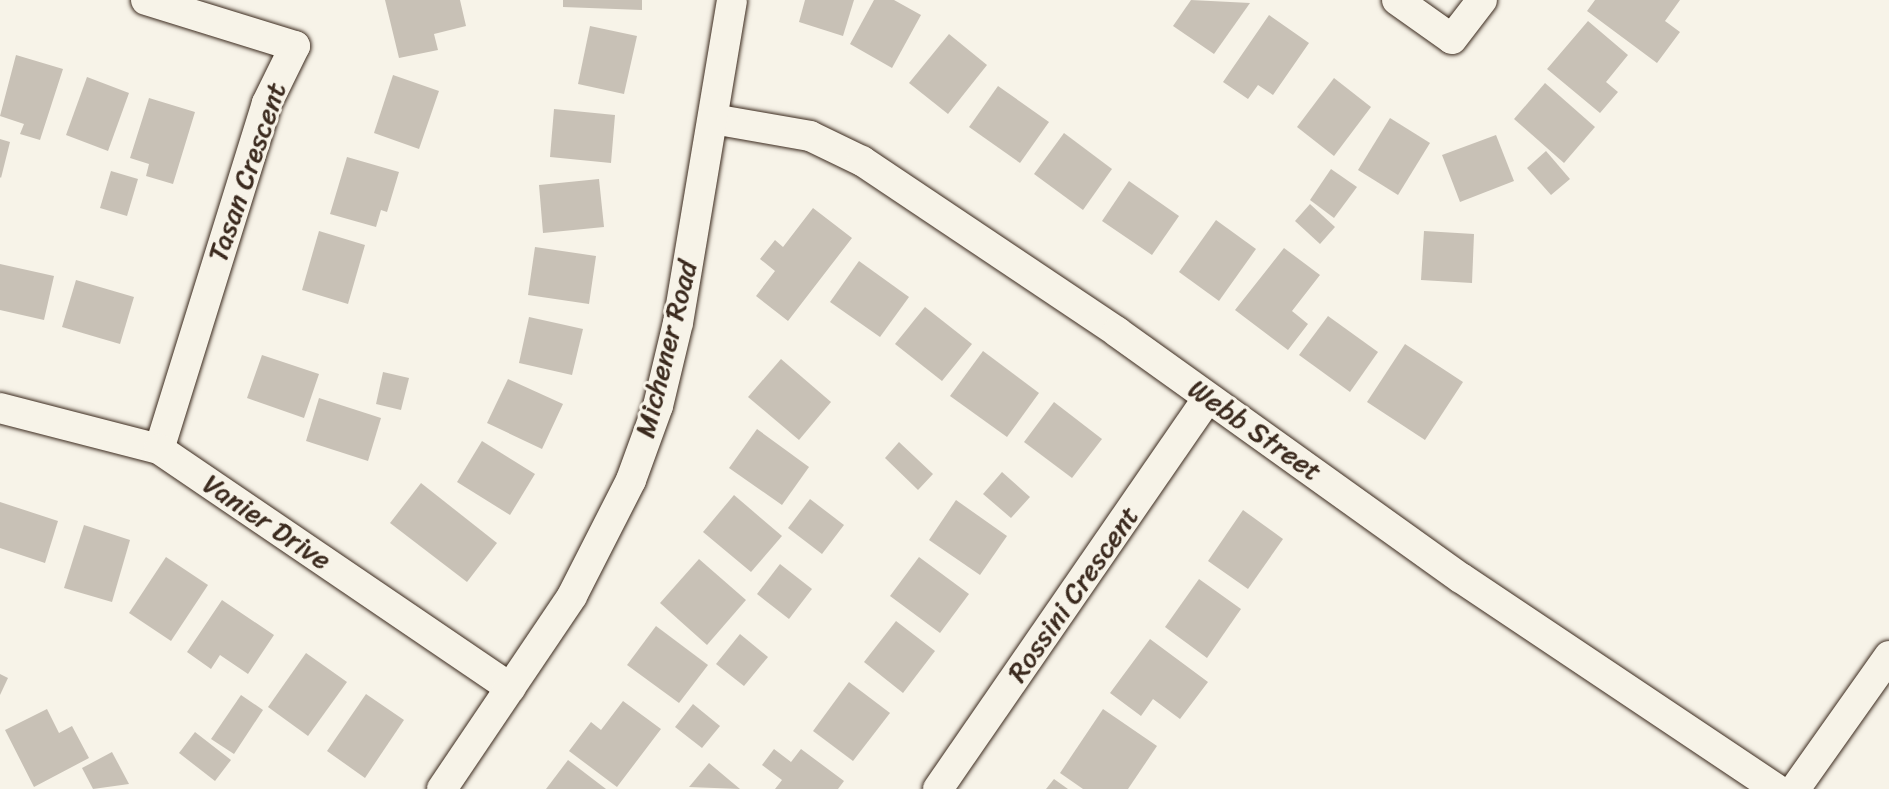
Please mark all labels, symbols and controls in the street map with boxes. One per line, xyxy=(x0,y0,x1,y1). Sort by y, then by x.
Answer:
street label: Tasan Crescent xyxy=(200,77,294,267)
street label: Michener Road xyxy=(628,257,704,441)
street label: Webb Street xyxy=(1182,372,1328,488)
street label: Vanier Drive xyxy=(197,467,337,577)
street label: Rossini Crescent xyxy=(1000,500,1146,688)

